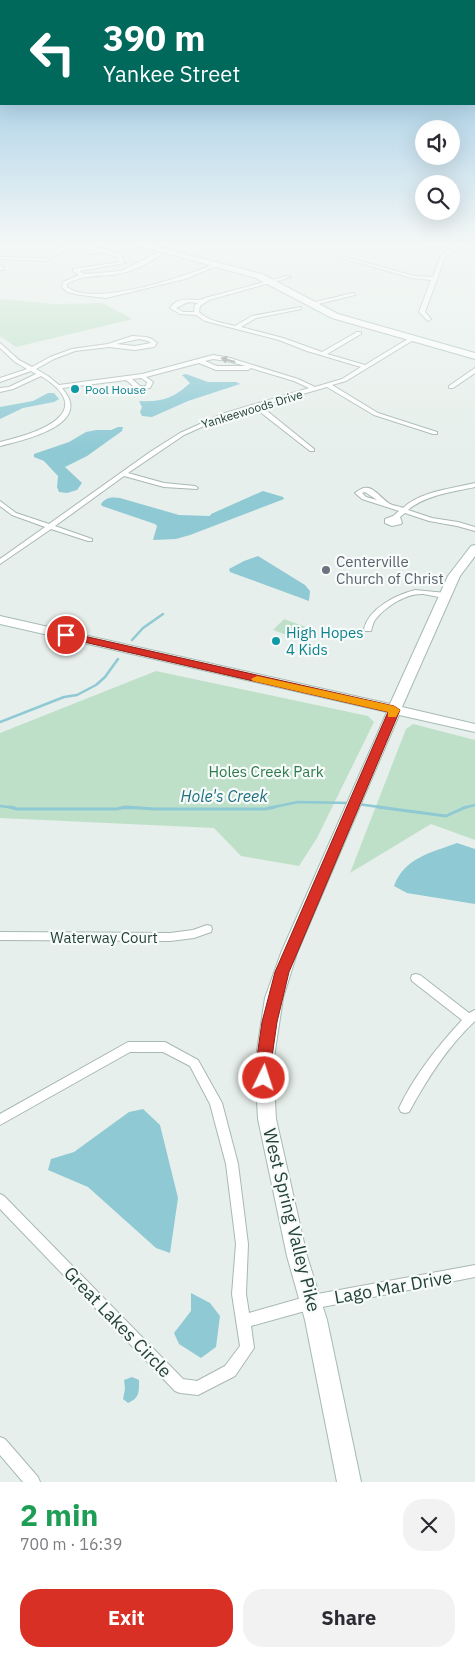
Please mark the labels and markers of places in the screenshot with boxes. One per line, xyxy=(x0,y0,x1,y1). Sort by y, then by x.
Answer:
place label: Pool House xyxy=(85,382,146,397)
marker: Pool House xyxy=(69,383,81,395)
place label: Centerville Church of Christ xyxy=(336,552,444,588)
marker: Centerville Church of Christ xyxy=(320,564,332,576)
pin xyxy=(45,614,87,656)
place label: High Hopes 4 Kids xyxy=(286,623,364,659)
marker: High Hopes 4 Kids xyxy=(270,635,282,647)

